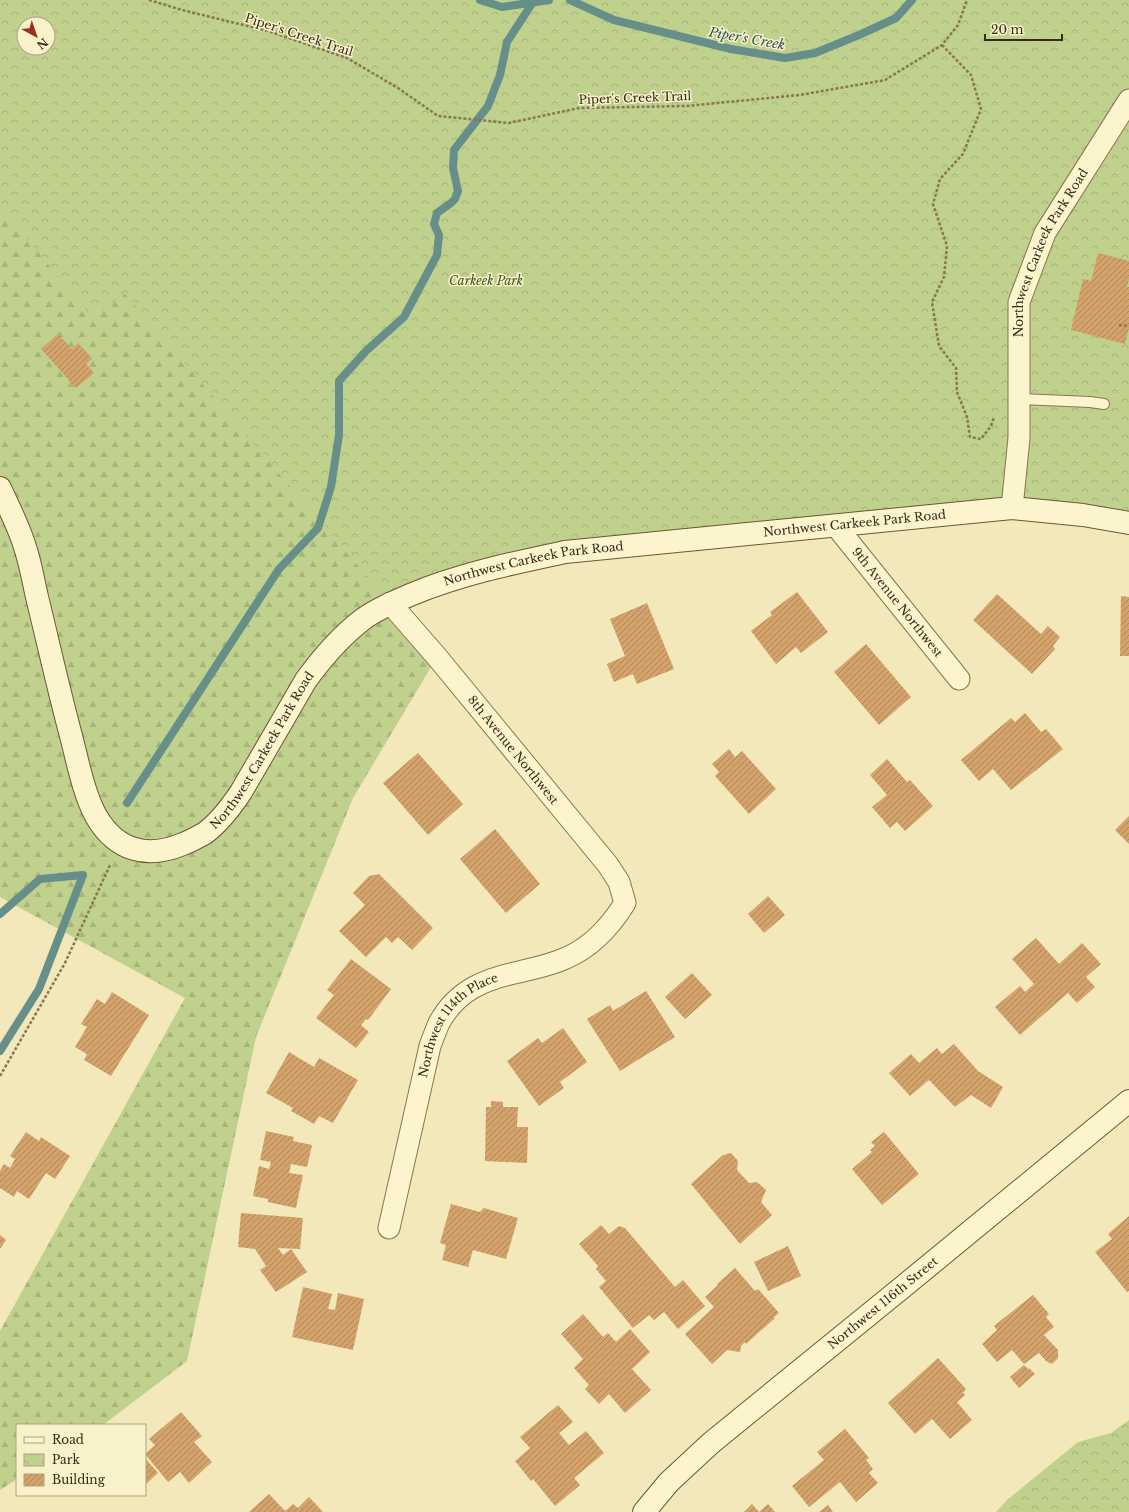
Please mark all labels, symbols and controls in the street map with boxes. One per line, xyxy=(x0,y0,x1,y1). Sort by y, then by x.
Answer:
street label: Piper's Creek Trail xyxy=(243,10,355,59)
north arrow xyxy=(16,16,56,56)
scale bar xyxy=(985,16,1062,42)
text: 20 m xyxy=(991,22,1023,37)
water label: Piper's Creek xyxy=(706,23,787,54)
text: N xyxy=(33,35,51,53)
street label: Piper's Creek Trail xyxy=(578,88,692,107)
street label: Northwest Carkeek Park Road xyxy=(1011,166,1091,337)
park label: Carkeek Park xyxy=(449,273,523,288)
street label: Northwest Carkeek Park Road xyxy=(763,507,947,539)
street label: Northwest Carkeek Park Road xyxy=(442,538,624,589)
street label: 9th Avenue Northwest xyxy=(849,544,947,660)
street label: Northwest Carkeek Park Road xyxy=(207,668,317,832)
street label: 8th Avenue Northwest xyxy=(465,692,562,807)
street label: Northwest 114th Place xyxy=(415,970,500,1079)
street label: Northwest 116th Street xyxy=(824,1253,941,1352)
legend xyxy=(16,1424,146,1496)
text: Road xyxy=(52,1432,84,1447)
text: Park xyxy=(52,1452,80,1467)
text: Building xyxy=(52,1472,106,1487)

